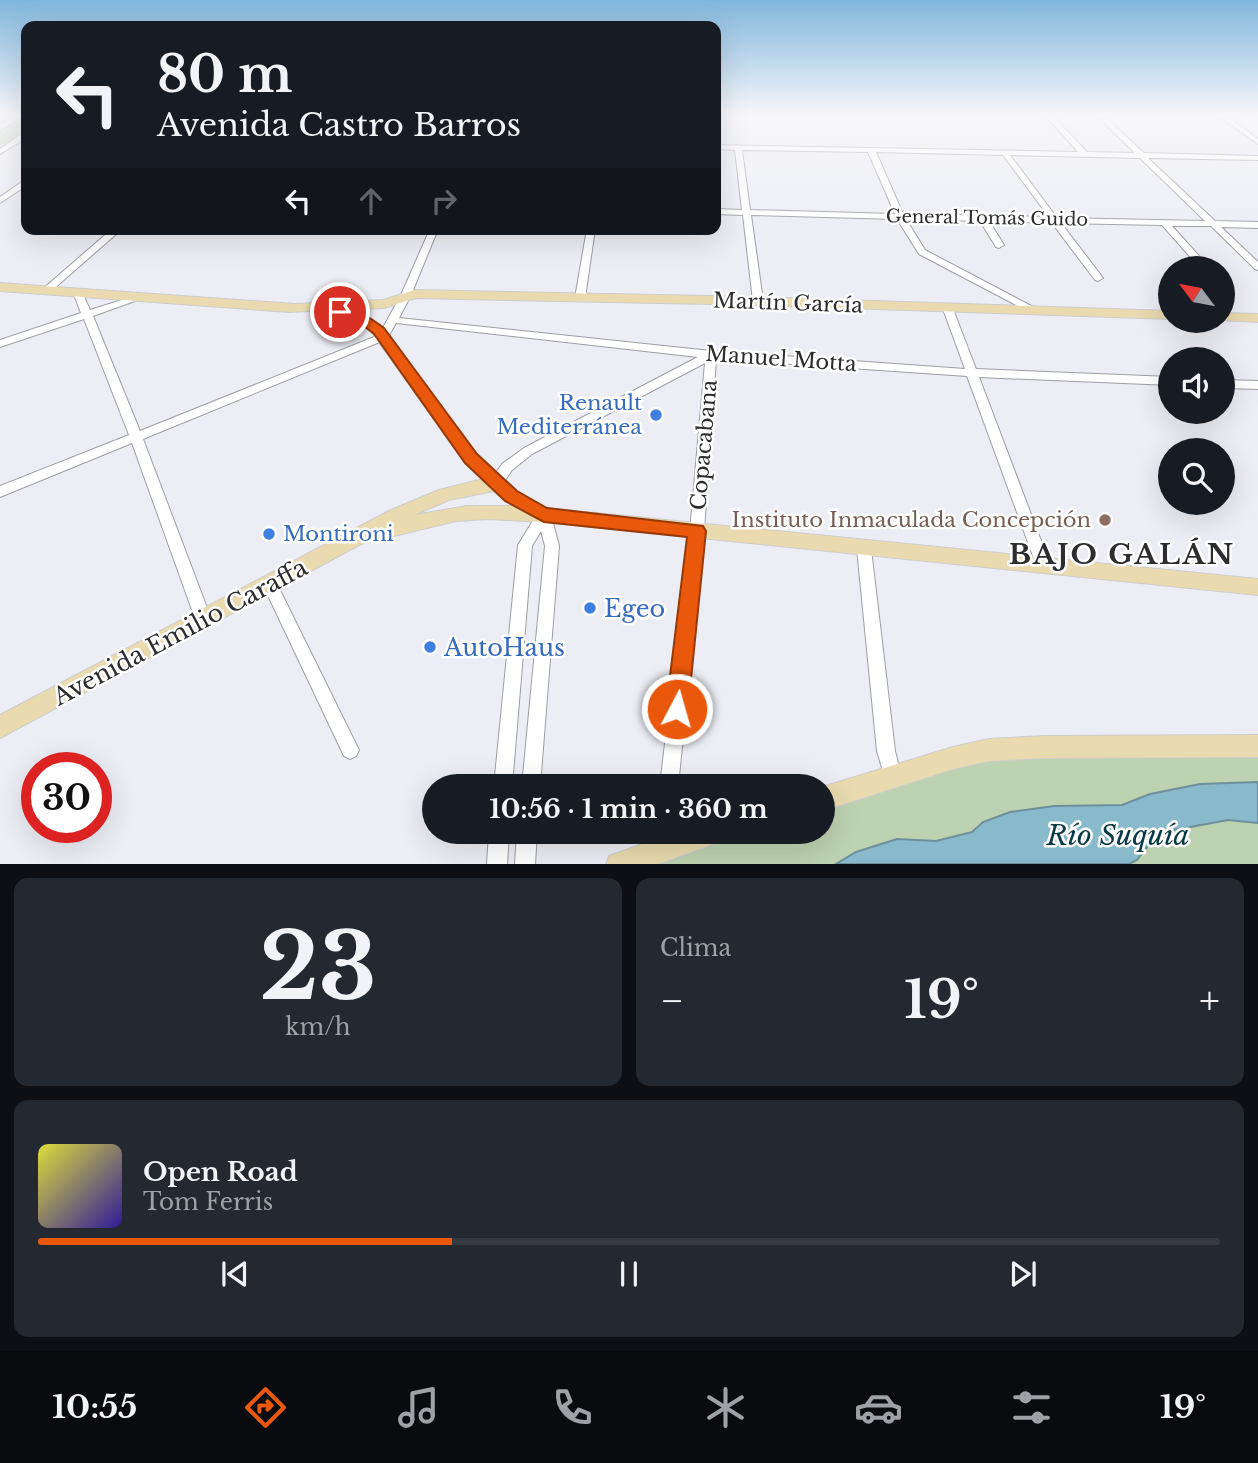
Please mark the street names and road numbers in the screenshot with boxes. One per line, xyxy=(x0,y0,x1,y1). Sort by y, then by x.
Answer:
street label: General Tomás Guido xyxy=(886,205,1088,231)
street label: Martín García xyxy=(713,287,864,319)
street label: Manuel Motta xyxy=(705,341,858,377)
street label: Copacabana xyxy=(685,378,723,511)
street label: Avenida Emilio Caraffa xyxy=(47,552,313,712)

